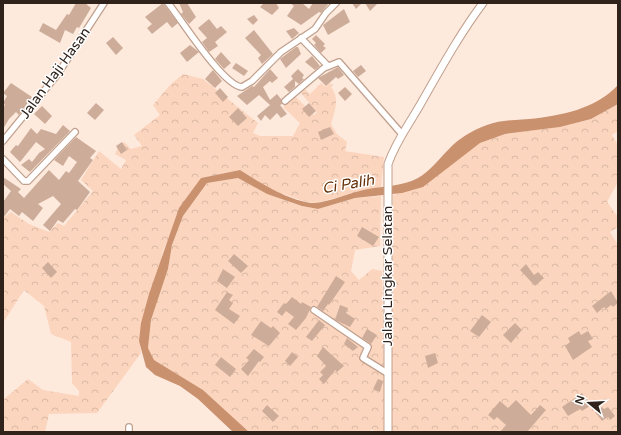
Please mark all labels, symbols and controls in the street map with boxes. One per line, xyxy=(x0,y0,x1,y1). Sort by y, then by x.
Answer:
street label: Jalan Haji Hasan xyxy=(16,24,94,122)
water label: Ci Palih xyxy=(320,170,376,197)
street label: Jalan Lingkar Selatan xyxy=(379,206,396,346)
north arrow xyxy=(569,383,609,423)
text: N xyxy=(572,394,588,406)

